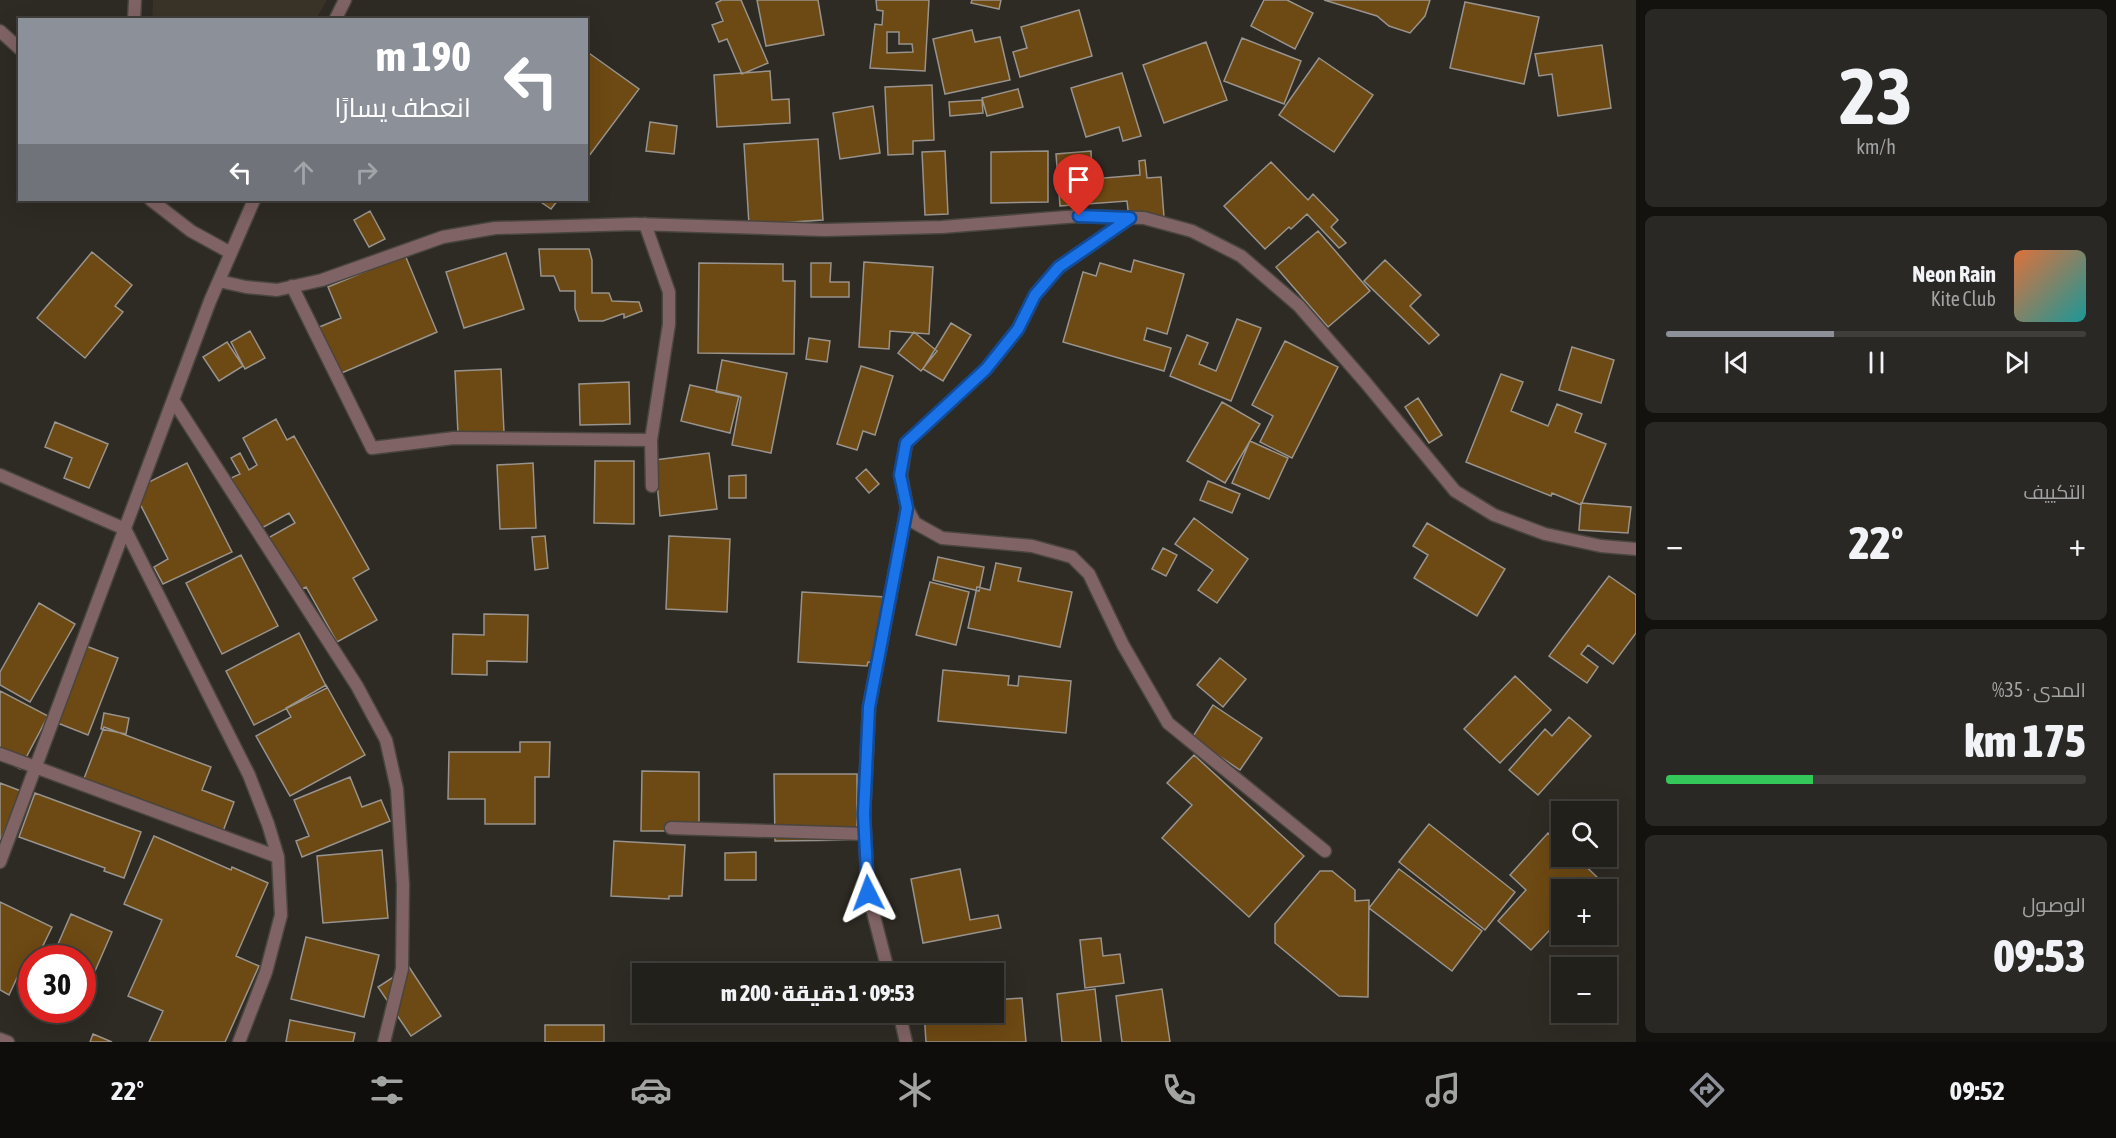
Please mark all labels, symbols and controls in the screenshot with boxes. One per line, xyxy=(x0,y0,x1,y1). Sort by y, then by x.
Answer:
text: 190 m xyxy=(376,32,471,80)
icon: left xyxy=(492,42,570,120)
text: 23 xyxy=(1839,51,1913,141)
text: انعطف يسارًا xyxy=(334,92,471,123)
text: km/h xyxy=(1856,135,1896,158)
pin xyxy=(1053,154,1104,216)
icon: left xyxy=(224,156,257,189)
icon: ahead xyxy=(287,156,320,189)
icon: right xyxy=(350,156,383,189)
icon: arrive xyxy=(1062,163,1095,196)
text: Neon Rain xyxy=(1912,261,1996,287)
text: Kite Club xyxy=(1931,287,1996,310)
icon: previous xyxy=(1720,346,1753,379)
icon: pause xyxy=(1860,346,1893,379)
icon: next xyxy=(2000,346,2033,379)
text: التكييف xyxy=(2023,480,2086,503)
text: 22° xyxy=(1849,517,1903,569)
text: − xyxy=(1666,525,1683,563)
text: + xyxy=(2069,525,2086,563)
text: المدى · 35% xyxy=(1992,678,2086,701)
text: 175 km xyxy=(1964,715,2086,767)
map controls xyxy=(1551,801,1617,1023)
button: search xyxy=(1551,801,1617,867)
position arrow xyxy=(836,861,900,925)
button: + xyxy=(1551,879,1617,945)
text: الوصول xyxy=(2022,893,2086,916)
text: 09:53 xyxy=(1993,930,2086,982)
speed limit sign: 30 xyxy=(18,945,96,1023)
button: − xyxy=(1551,957,1617,1023)
text: 09:53 · 1 دقيقة · 200 m xyxy=(721,980,915,1006)
icon: filters xyxy=(366,1069,408,1111)
icon: car xyxy=(630,1069,672,1111)
icon: climate xyxy=(894,1069,936,1111)
icon: phone xyxy=(1158,1069,1200,1111)
icon: music xyxy=(1422,1069,1464,1111)
icon: directions xyxy=(1686,1069,1728,1111)
text: 22° xyxy=(111,1075,144,1106)
text: 09:52 xyxy=(1949,1075,2005,1106)

